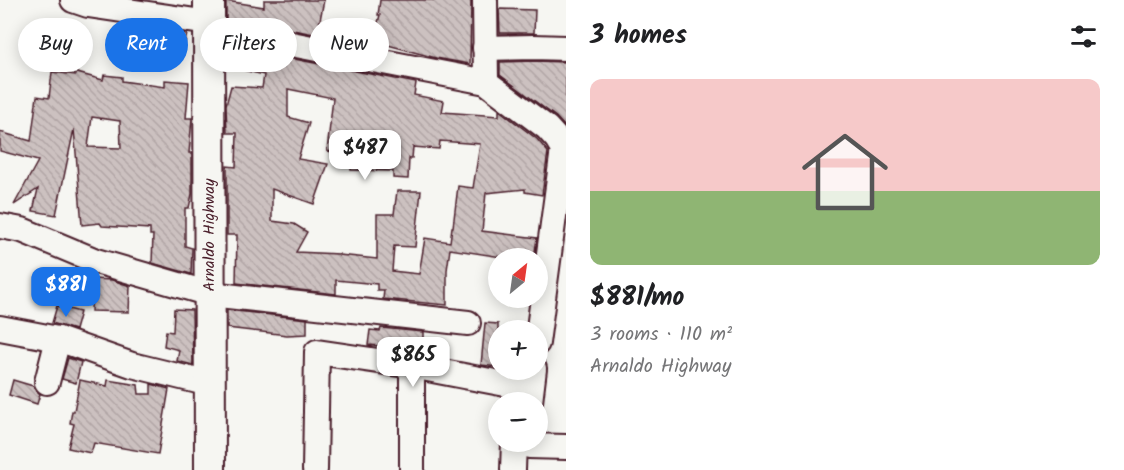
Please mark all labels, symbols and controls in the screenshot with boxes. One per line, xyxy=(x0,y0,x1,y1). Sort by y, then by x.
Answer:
text: 3 homes xyxy=(590,15,687,57)
chip: Buy xyxy=(18,18,93,72)
chip: Rent xyxy=(105,18,188,72)
chip: Filters xyxy=(200,18,297,72)
chip: New xyxy=(309,18,389,72)
icon: filters xyxy=(1067,20,1100,53)
icon: home xyxy=(791,118,899,226)
pin: $487 xyxy=(329,130,401,181)
text: $487 xyxy=(343,133,387,165)
street label: Arnaldo Highway xyxy=(197,178,222,292)
north arrow xyxy=(488,248,548,308)
map controls xyxy=(488,248,548,452)
pin: $881 xyxy=(30,267,102,318)
text: $881 xyxy=(45,270,87,302)
text: $881/mo xyxy=(590,277,684,319)
text: 3 rooms · 110 m² xyxy=(590,319,732,351)
button: + xyxy=(488,320,548,380)
pin: $865 xyxy=(377,337,449,388)
text: $865 xyxy=(391,340,435,372)
text: Arnaldo Highway xyxy=(590,351,731,383)
button: − xyxy=(488,392,548,452)

